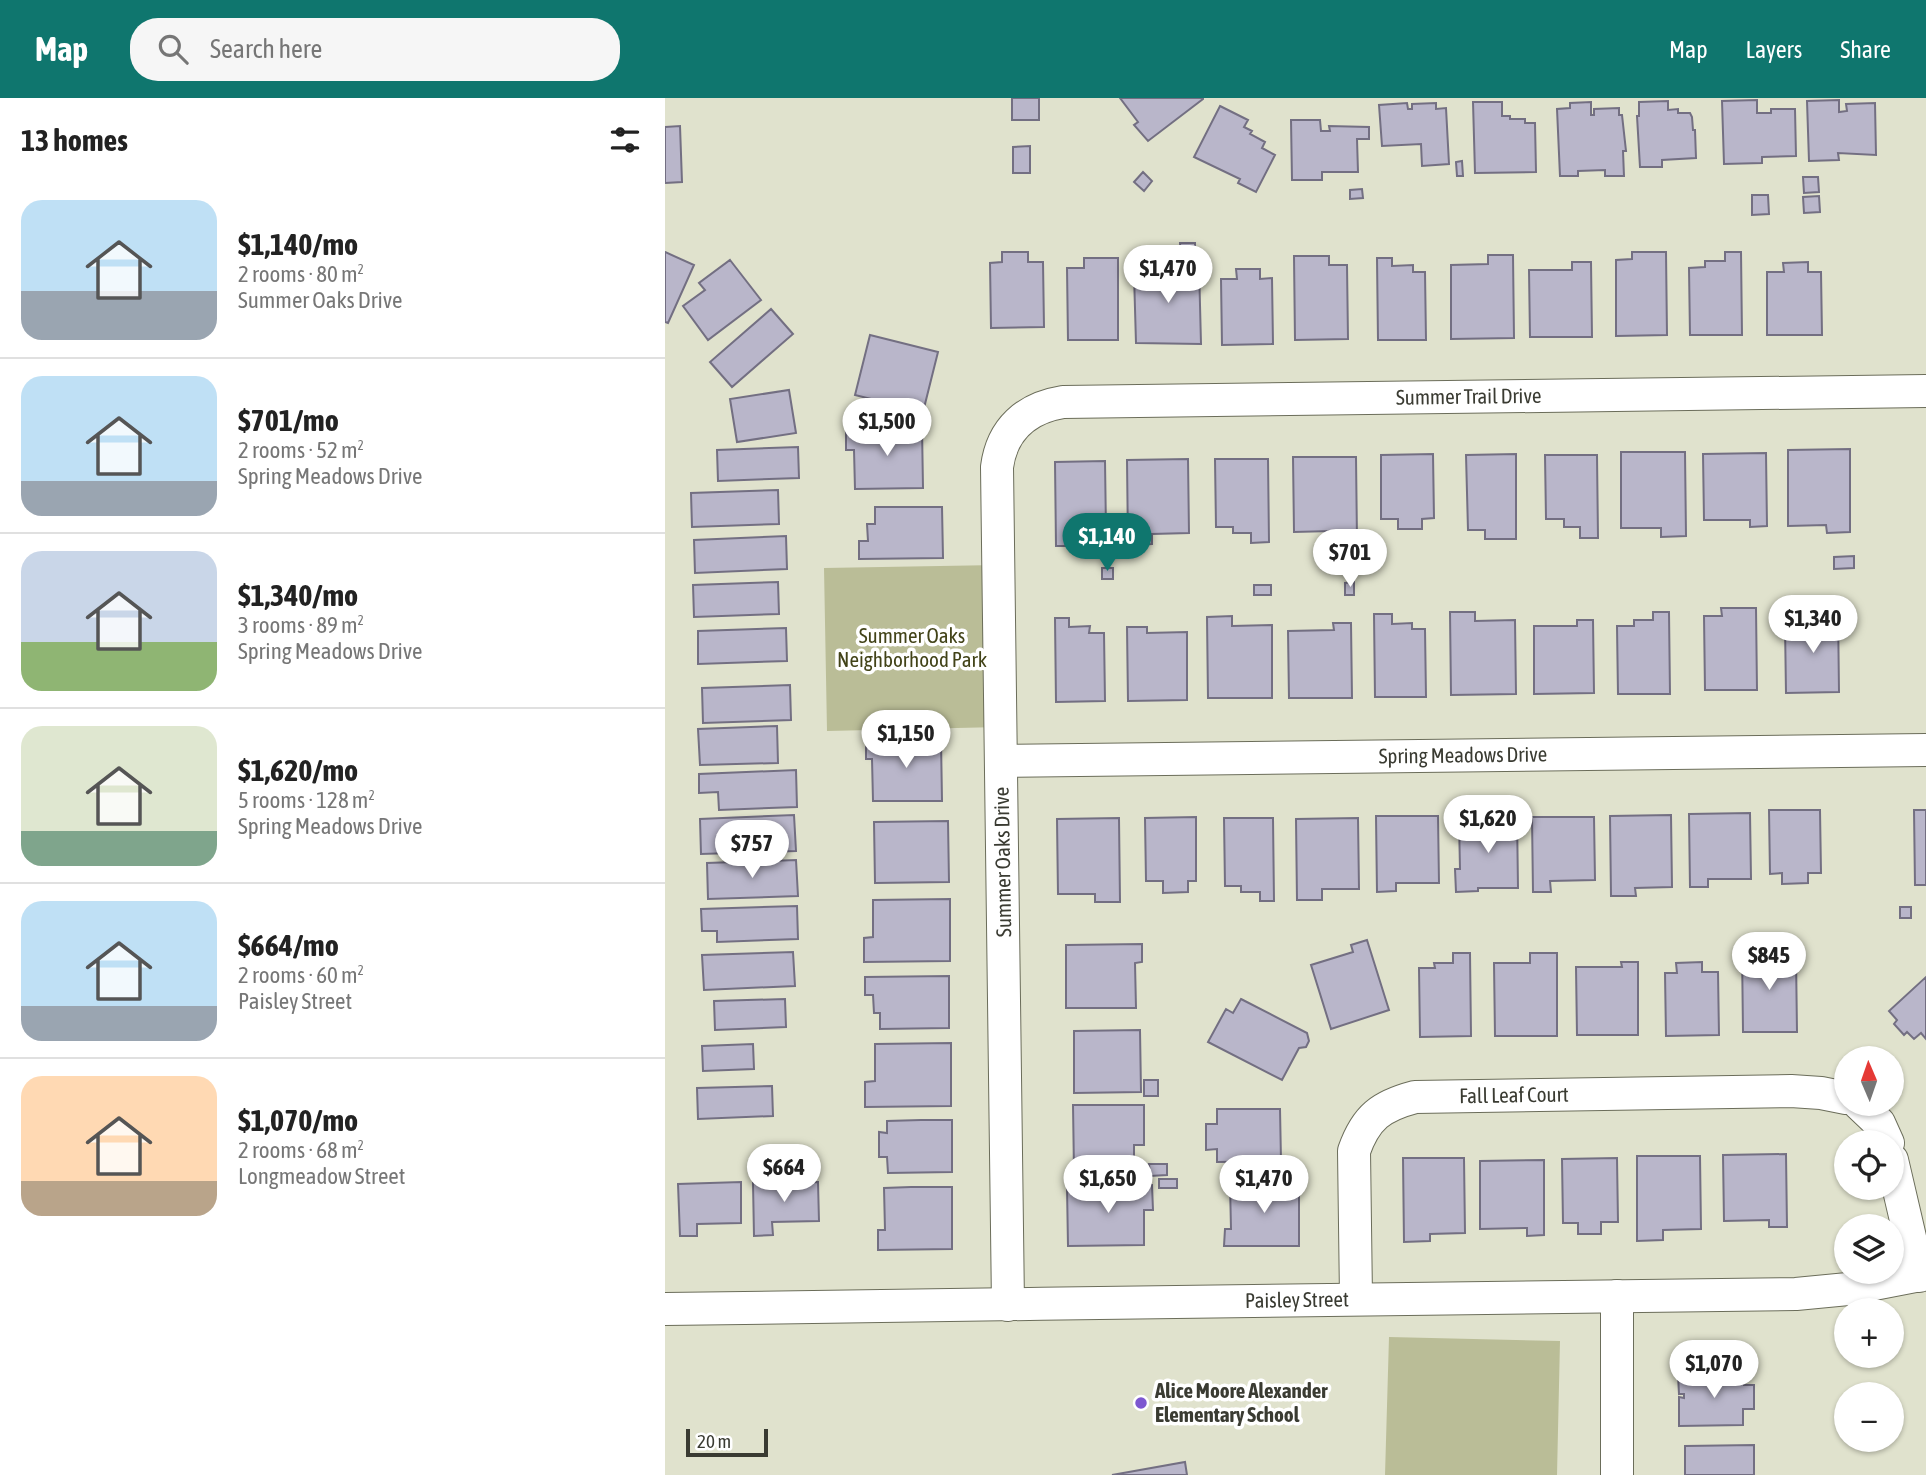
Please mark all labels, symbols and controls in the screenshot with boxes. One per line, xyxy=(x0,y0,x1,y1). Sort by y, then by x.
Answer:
search box xyxy=(130,18,620,81)
text: Map xyxy=(35,30,88,68)
icon: search xyxy=(154,30,192,68)
text: Search here xyxy=(210,34,322,64)
text: Map xyxy=(1669,36,1708,63)
text: Layers xyxy=(1746,36,1802,63)
text: Share xyxy=(1840,36,1891,63)
icon: filters xyxy=(606,121,644,159)
text: 13 homes xyxy=(21,123,128,157)
text: $1,140/mo xyxy=(238,227,358,261)
icon: home xyxy=(77,228,161,312)
pin: $1,470 xyxy=(1111,246,1225,305)
text: $1,470 xyxy=(1140,255,1197,281)
text: 2 rooms · 80 m² xyxy=(238,261,364,287)
text: Summer Oaks Drive xyxy=(238,287,402,313)
street label: Summer Trail Drive xyxy=(1396,383,1541,409)
pin: $1,500 xyxy=(830,398,944,458)
text: $701/mo xyxy=(238,403,339,437)
icon: home xyxy=(77,404,161,488)
text: $1,500 xyxy=(859,408,916,434)
text: 2 rooms · 52 m² xyxy=(238,437,364,463)
text: Spring Meadows Drive xyxy=(238,463,423,489)
pin: $1,140 xyxy=(1050,514,1164,573)
text: $1,140 xyxy=(1079,523,1136,549)
pin: $701 xyxy=(1309,530,1391,589)
text: $701 xyxy=(1329,539,1371,565)
text: $1,340/mo xyxy=(238,578,358,612)
icon: home xyxy=(77,579,161,663)
pin: $1,340 xyxy=(1756,596,1870,655)
text: $1,340 xyxy=(1785,605,1842,631)
text: 3 rooms · 89 m² xyxy=(238,612,364,638)
park label: Summer Oaks Neighborhood Park xyxy=(837,623,987,671)
text: Spring Meadows Drive xyxy=(238,638,423,664)
pin: $1,150 xyxy=(849,710,963,770)
text: $1,150 xyxy=(878,720,935,746)
street label: Spring Meadows Drive xyxy=(1378,742,1547,768)
text: $1,620/mo xyxy=(238,753,358,787)
icon: home xyxy=(77,754,161,838)
text: 5 rooms · 128 m² xyxy=(238,787,375,813)
street label: Summer Oaks Drive xyxy=(989,787,1015,937)
pin: $1,620 xyxy=(1431,796,1545,855)
text: $1,620 xyxy=(1460,805,1517,831)
text: Spring Meadows Drive xyxy=(238,813,423,839)
pin: $757 xyxy=(711,820,793,880)
text: $757 xyxy=(731,830,773,856)
text: $664/mo xyxy=(238,928,339,962)
icon: home xyxy=(77,929,161,1013)
pin: $845 xyxy=(1728,932,1810,992)
text: $845 xyxy=(1748,942,1790,968)
text: 2 rooms · 60 m² xyxy=(238,962,364,988)
text: Paisley Street xyxy=(238,988,352,1014)
north arrow xyxy=(1834,1046,1904,1116)
map controls xyxy=(1834,1046,1904,1452)
street label: Fall Leaf Court xyxy=(1459,1082,1569,1107)
text: $1,070/mo xyxy=(238,1103,358,1137)
icon: home xyxy=(77,1104,161,1188)
button: locate xyxy=(1834,1130,1904,1200)
text: 2 rooms · 68 m² xyxy=(238,1137,364,1163)
pin: $664 xyxy=(743,1144,825,1204)
text: $664 xyxy=(763,1154,805,1180)
pin: $1,650 xyxy=(1051,1156,1165,1215)
pin: $1,470 xyxy=(1207,1156,1321,1215)
text: Longmeadow Street xyxy=(238,1163,405,1189)
text: $1,650 xyxy=(1080,1165,1137,1191)
text: $1,470 xyxy=(1236,1165,1293,1191)
button: layers xyxy=(1834,1214,1904,1284)
street label: Paisley Street xyxy=(1245,1286,1349,1312)
button: + xyxy=(1834,1298,1904,1368)
pin: $1,070 xyxy=(1657,1340,1771,1400)
text: $1,070 xyxy=(1686,1350,1743,1376)
place label: Alice Moore Alexander Elementary School xyxy=(1154,1378,1328,1426)
button: − xyxy=(1834,1382,1904,1452)
marker: Alice Moore Alexander Elementary School xyxy=(1133,1395,1149,1411)
scale bar xyxy=(686,1426,768,1458)
text: 20 m xyxy=(697,1430,731,1452)

